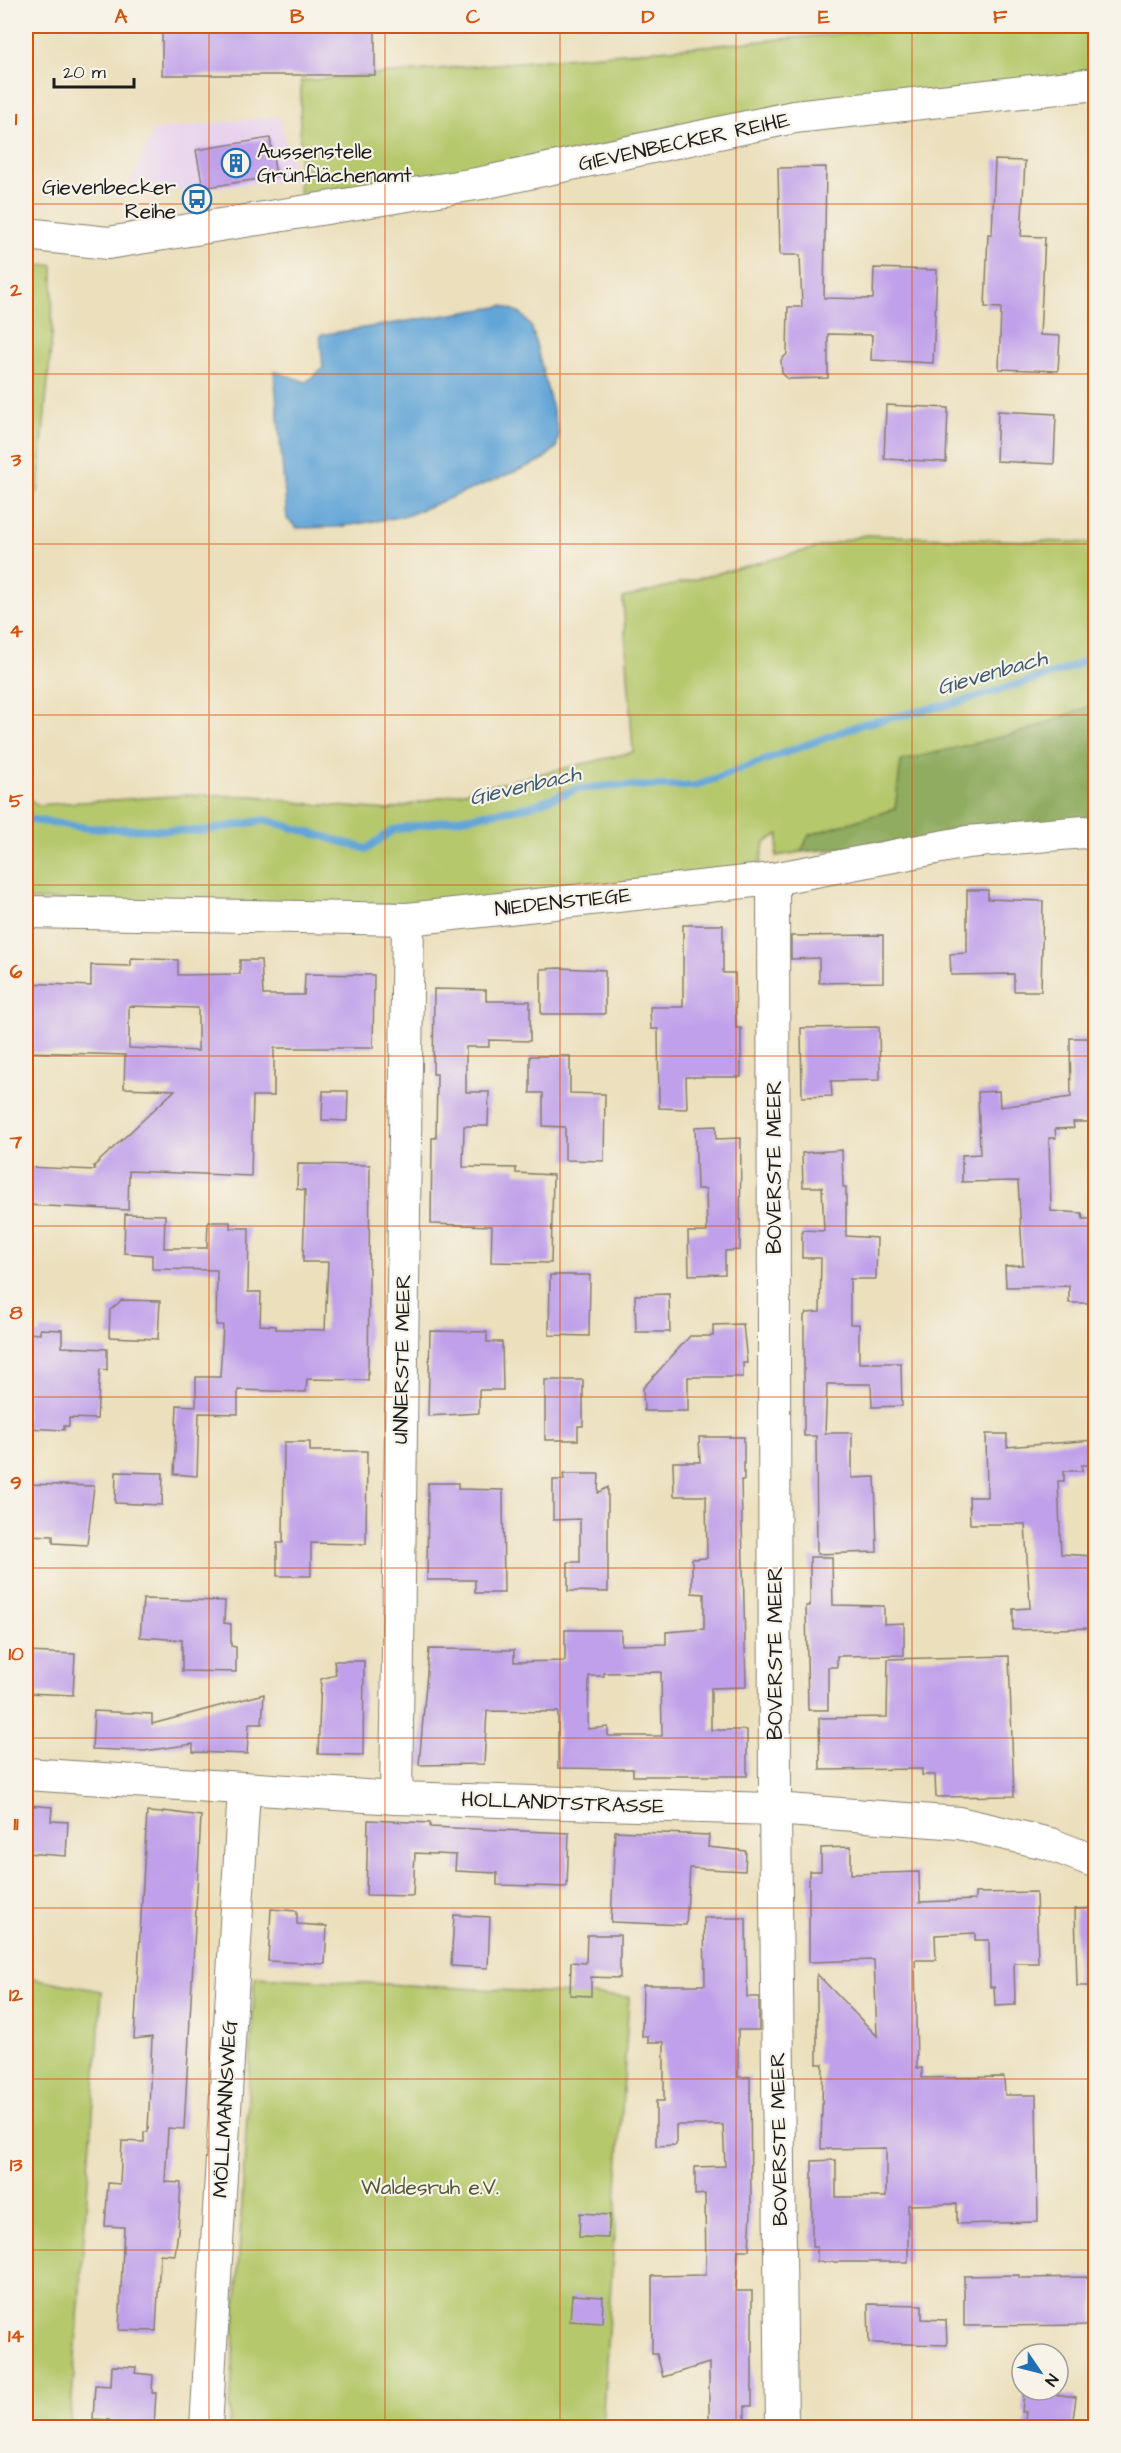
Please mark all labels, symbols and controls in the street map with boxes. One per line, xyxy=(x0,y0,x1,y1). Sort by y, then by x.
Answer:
text: A xyxy=(115,3,128,31)
text: B xyxy=(290,3,305,31)
text: C xyxy=(466,3,481,31)
text: D xyxy=(642,3,655,31)
text: E xyxy=(818,3,830,31)
text: F xyxy=(993,3,1008,31)
scale bar xyxy=(54,51,134,89)
text: 20 m xyxy=(63,60,106,85)
text: 1 xyxy=(15,105,18,133)
street label: GIEVENBECKER REIHE xyxy=(576,105,793,179)
place label: Aussenstelle Grünflächenamt xyxy=(257,137,412,190)
building icon: Aussenstelle Grünflächenamt xyxy=(220,147,252,179)
place label: Gievenbecker Reihe xyxy=(42,173,176,226)
bus stop icon: Gievenbecker Reihe xyxy=(181,183,213,215)
text: 2 xyxy=(9,276,22,304)
text: 3 xyxy=(10,446,22,474)
text: 4 xyxy=(9,617,23,645)
water label: Gievenbach xyxy=(933,642,1052,703)
water label: Gievenbach xyxy=(466,758,585,814)
text: 5 xyxy=(9,787,24,815)
street label: NIEDENSTIEGE xyxy=(493,880,633,924)
text: 6 xyxy=(10,958,23,986)
street label: BOVERSTE MEER xyxy=(760,1080,789,1254)
text: 7 xyxy=(9,1128,23,1156)
street label: UNNERSTE MEER xyxy=(386,1274,418,1444)
text: 8 xyxy=(10,1299,23,1327)
text: 9 xyxy=(10,1469,22,1497)
street label: BOVERSTE MEER xyxy=(761,1566,790,1740)
text: 10 xyxy=(8,1640,24,1668)
street label: HOLLANDTSTRASSE xyxy=(461,1785,666,1821)
text: 11 xyxy=(13,1810,19,1838)
text: 12 xyxy=(9,1981,24,2009)
street label: MÖLLMANNSWEG xyxy=(206,2019,244,2199)
street label: BOVERSTE MEER xyxy=(763,2052,795,2226)
text: 13 xyxy=(10,2151,23,2179)
park label: Waldesruh e.V. xyxy=(361,2173,499,2202)
text: 14 xyxy=(8,2322,24,2350)
north arrow xyxy=(1010,2342,1070,2402)
text: N xyxy=(1040,2370,1063,2390)

